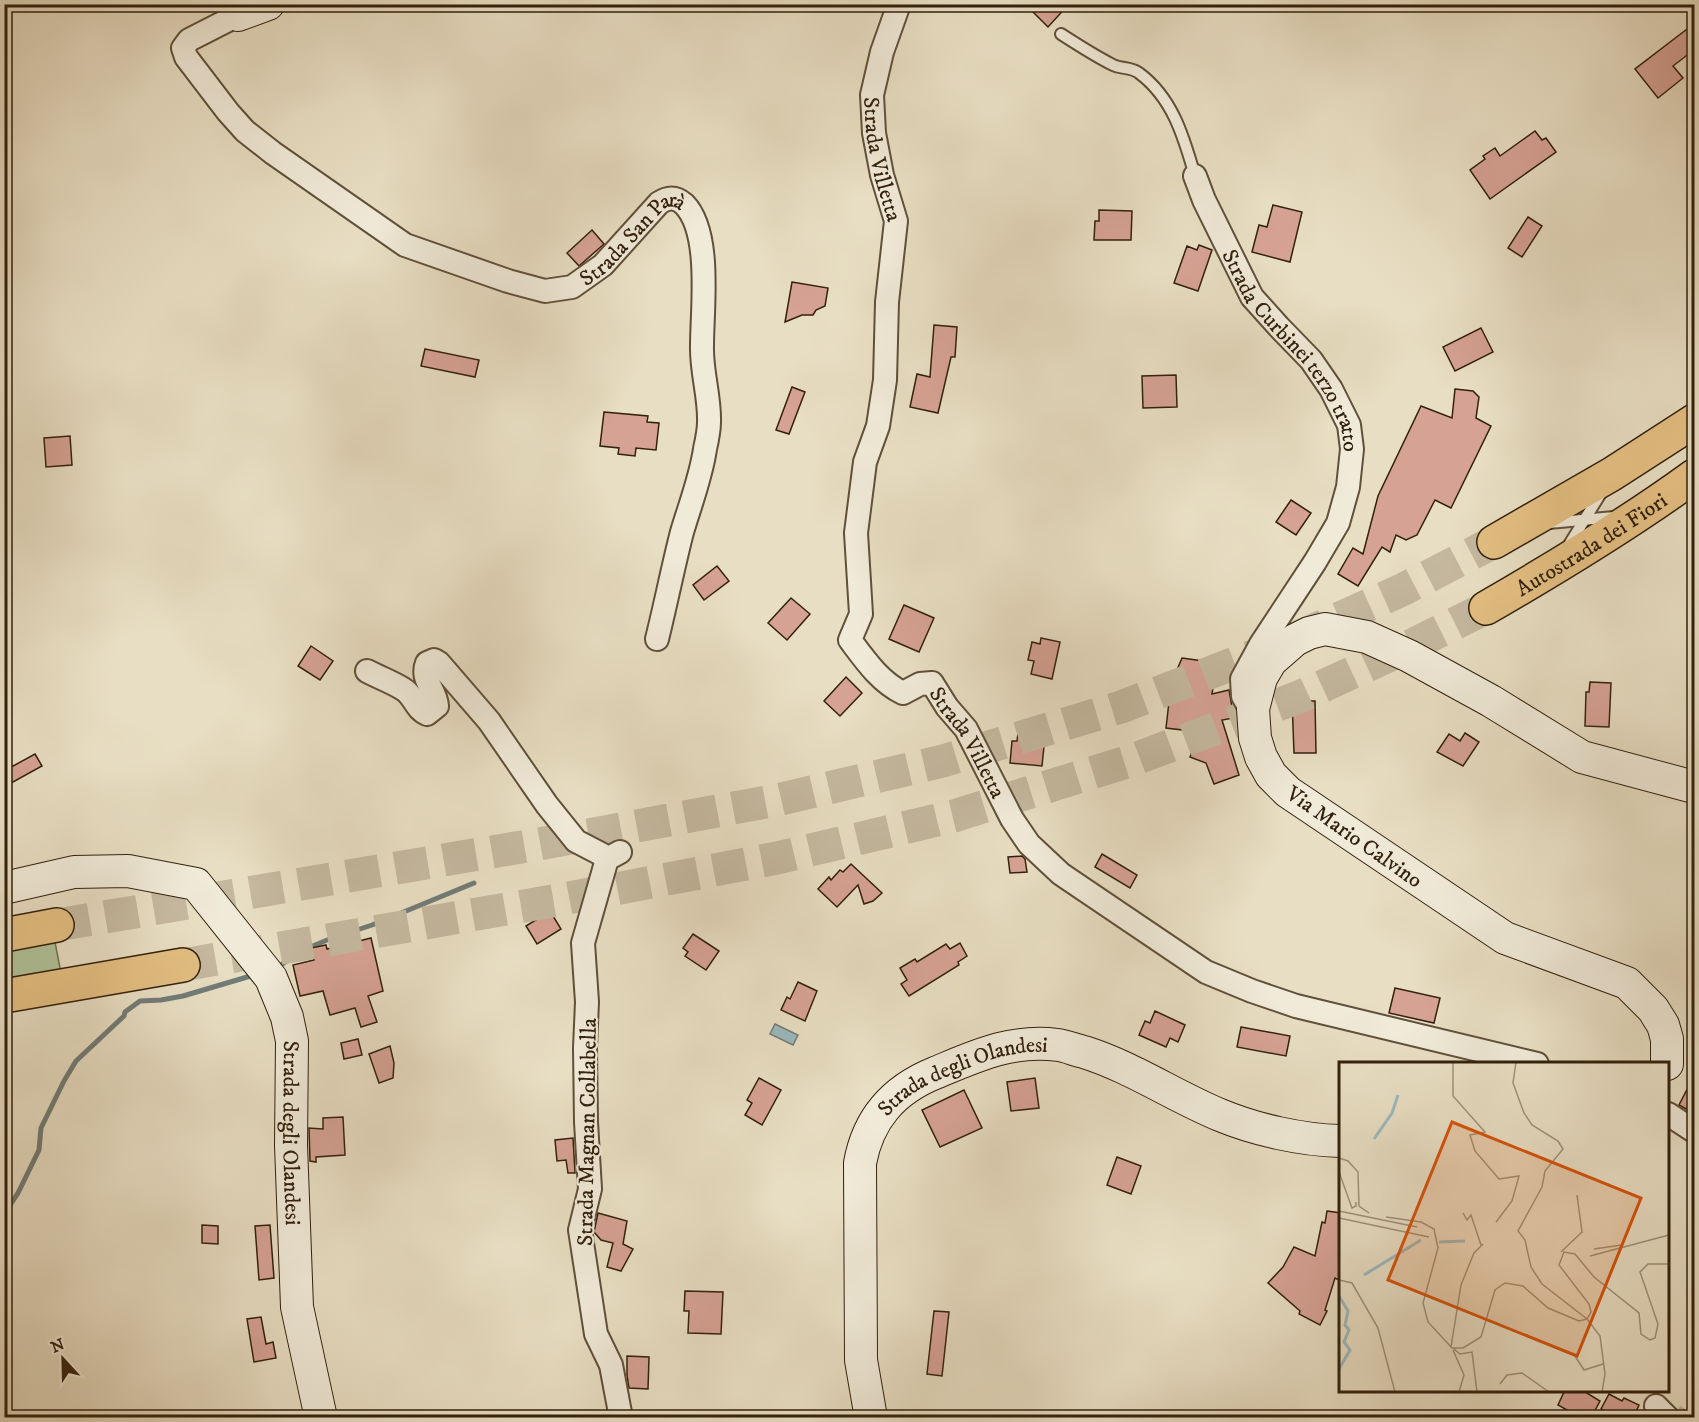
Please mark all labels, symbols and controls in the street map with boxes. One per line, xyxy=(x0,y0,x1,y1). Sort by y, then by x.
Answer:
street label: Strada Villetta xyxy=(857,96,907,225)
street label: Strada San Parà xyxy=(574,186,692,293)
street label: Strada Curbinei terzo tratto xyxy=(1215,245,1364,453)
street label: Autostrada dei Fiori xyxy=(1511,487,1673,603)
street label: Strada Villetta xyxy=(923,682,1011,804)
street label: Via Mario Calvino xyxy=(1280,780,1427,894)
street label: Strada Magnan Collabella xyxy=(572,1017,603,1246)
street label: Strada degli Olandesi xyxy=(872,1032,1048,1122)
street label: Strada degli Olandesi xyxy=(276,1040,306,1226)
inset map xyxy=(1339,1062,1669,1392)
north arrow xyxy=(33,1329,93,1389)
text: N xyxy=(48,1334,68,1358)

